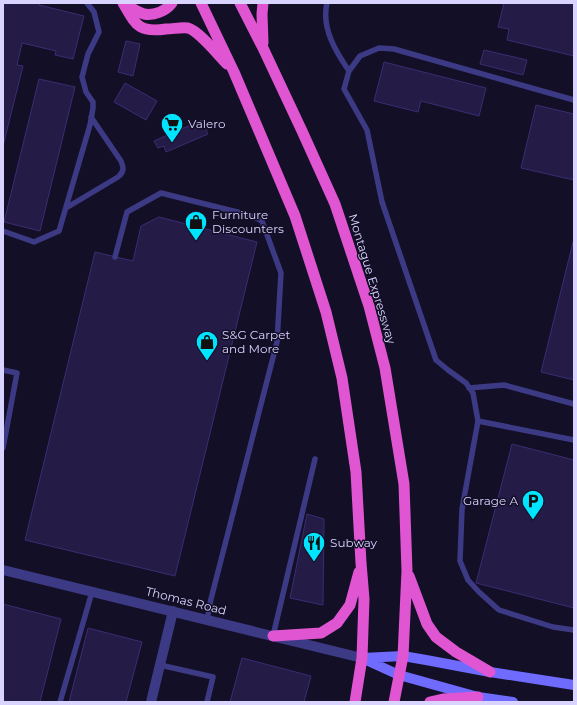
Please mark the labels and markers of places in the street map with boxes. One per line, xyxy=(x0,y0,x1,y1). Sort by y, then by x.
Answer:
supermarket icon: Valero xyxy=(159,111,185,144)
place label: Valero xyxy=(188,116,225,131)
place label: Furniture Discounters xyxy=(212,207,284,236)
shop icon: Furniture Discounters xyxy=(183,209,209,242)
place label: S&G Carpet and More xyxy=(222,327,290,356)
shop icon: S&G Carpet and More xyxy=(194,329,220,362)
parking icon: Garage A xyxy=(520,488,546,521)
place label: Garage A xyxy=(463,493,518,508)
restaurant icon: Subway xyxy=(301,530,327,563)
place label: Subway xyxy=(330,535,378,550)

